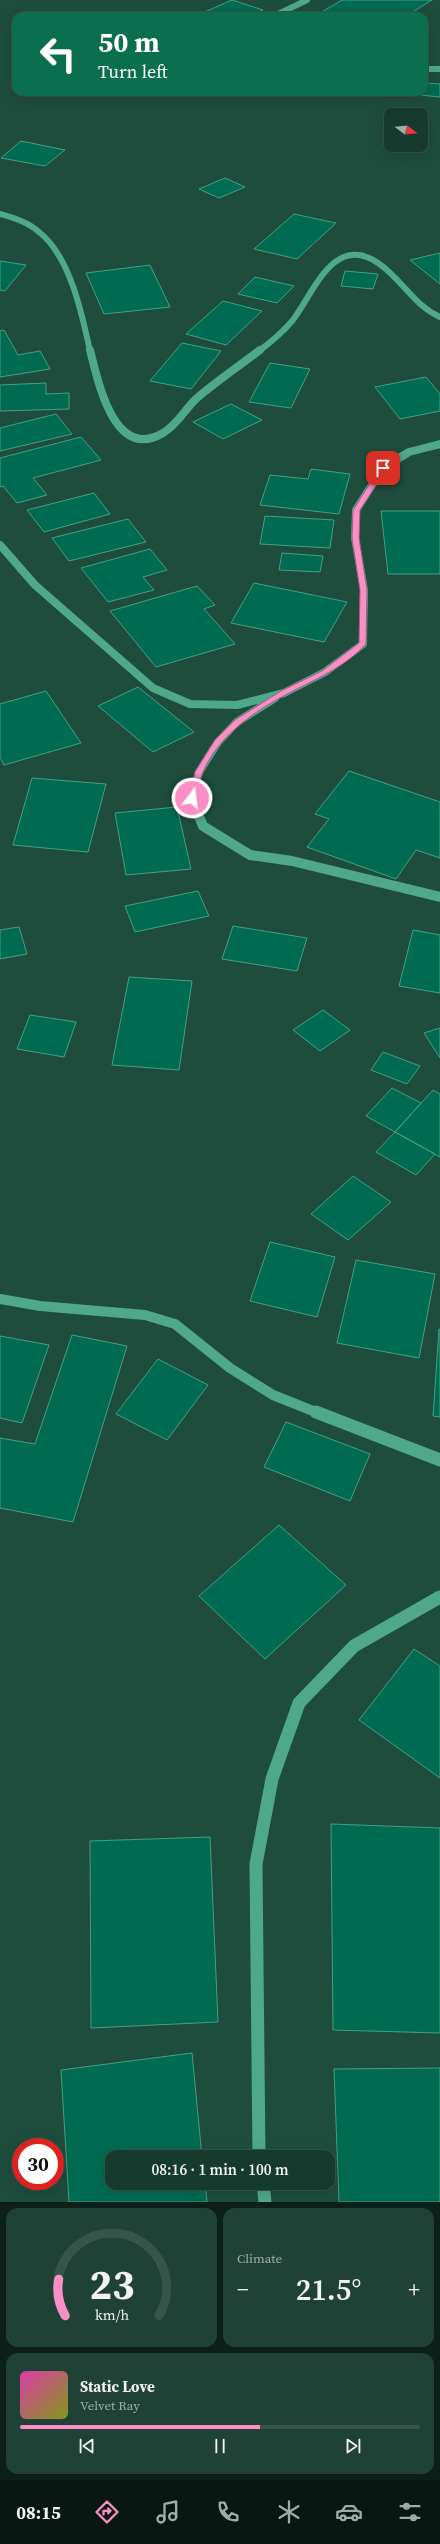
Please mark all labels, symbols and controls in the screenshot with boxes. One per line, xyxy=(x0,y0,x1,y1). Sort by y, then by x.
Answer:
text: 50 m xyxy=(98,23,160,61)
icon: left xyxy=(32,28,84,80)
text: Turn left xyxy=(98,59,168,84)
north arrow xyxy=(384,108,428,152)
map controls xyxy=(384,108,428,152)
pin xyxy=(366,451,400,485)
icon: arrive xyxy=(372,457,394,479)
position arrow xyxy=(171,777,213,819)
speed limit sign: 30 xyxy=(12,2138,64,2190)
text: 08:16 · 1 min · 100 m xyxy=(152,2159,288,2180)
text: Climate xyxy=(237,2250,282,2267)
text: 23 xyxy=(89,2255,134,2312)
text: 21.5° xyxy=(296,2269,361,2310)
text: − xyxy=(237,2274,249,2304)
text: + xyxy=(408,2274,420,2304)
text: km/h xyxy=(95,2304,129,2324)
text: Static Love xyxy=(80,2376,155,2397)
text: Velvet Ray xyxy=(80,2397,140,2414)
icon: previous xyxy=(76,2435,98,2457)
icon: pause xyxy=(209,2435,231,2457)
icon: next xyxy=(342,2435,364,2457)
icon: directions xyxy=(93,2498,121,2526)
icon: music xyxy=(154,2498,182,2526)
icon: phone xyxy=(214,2498,242,2526)
icon: climate xyxy=(275,2498,303,2526)
icon: car xyxy=(335,2498,363,2526)
icon: filters xyxy=(396,2498,424,2526)
text: 08:15 xyxy=(16,2500,61,2525)

